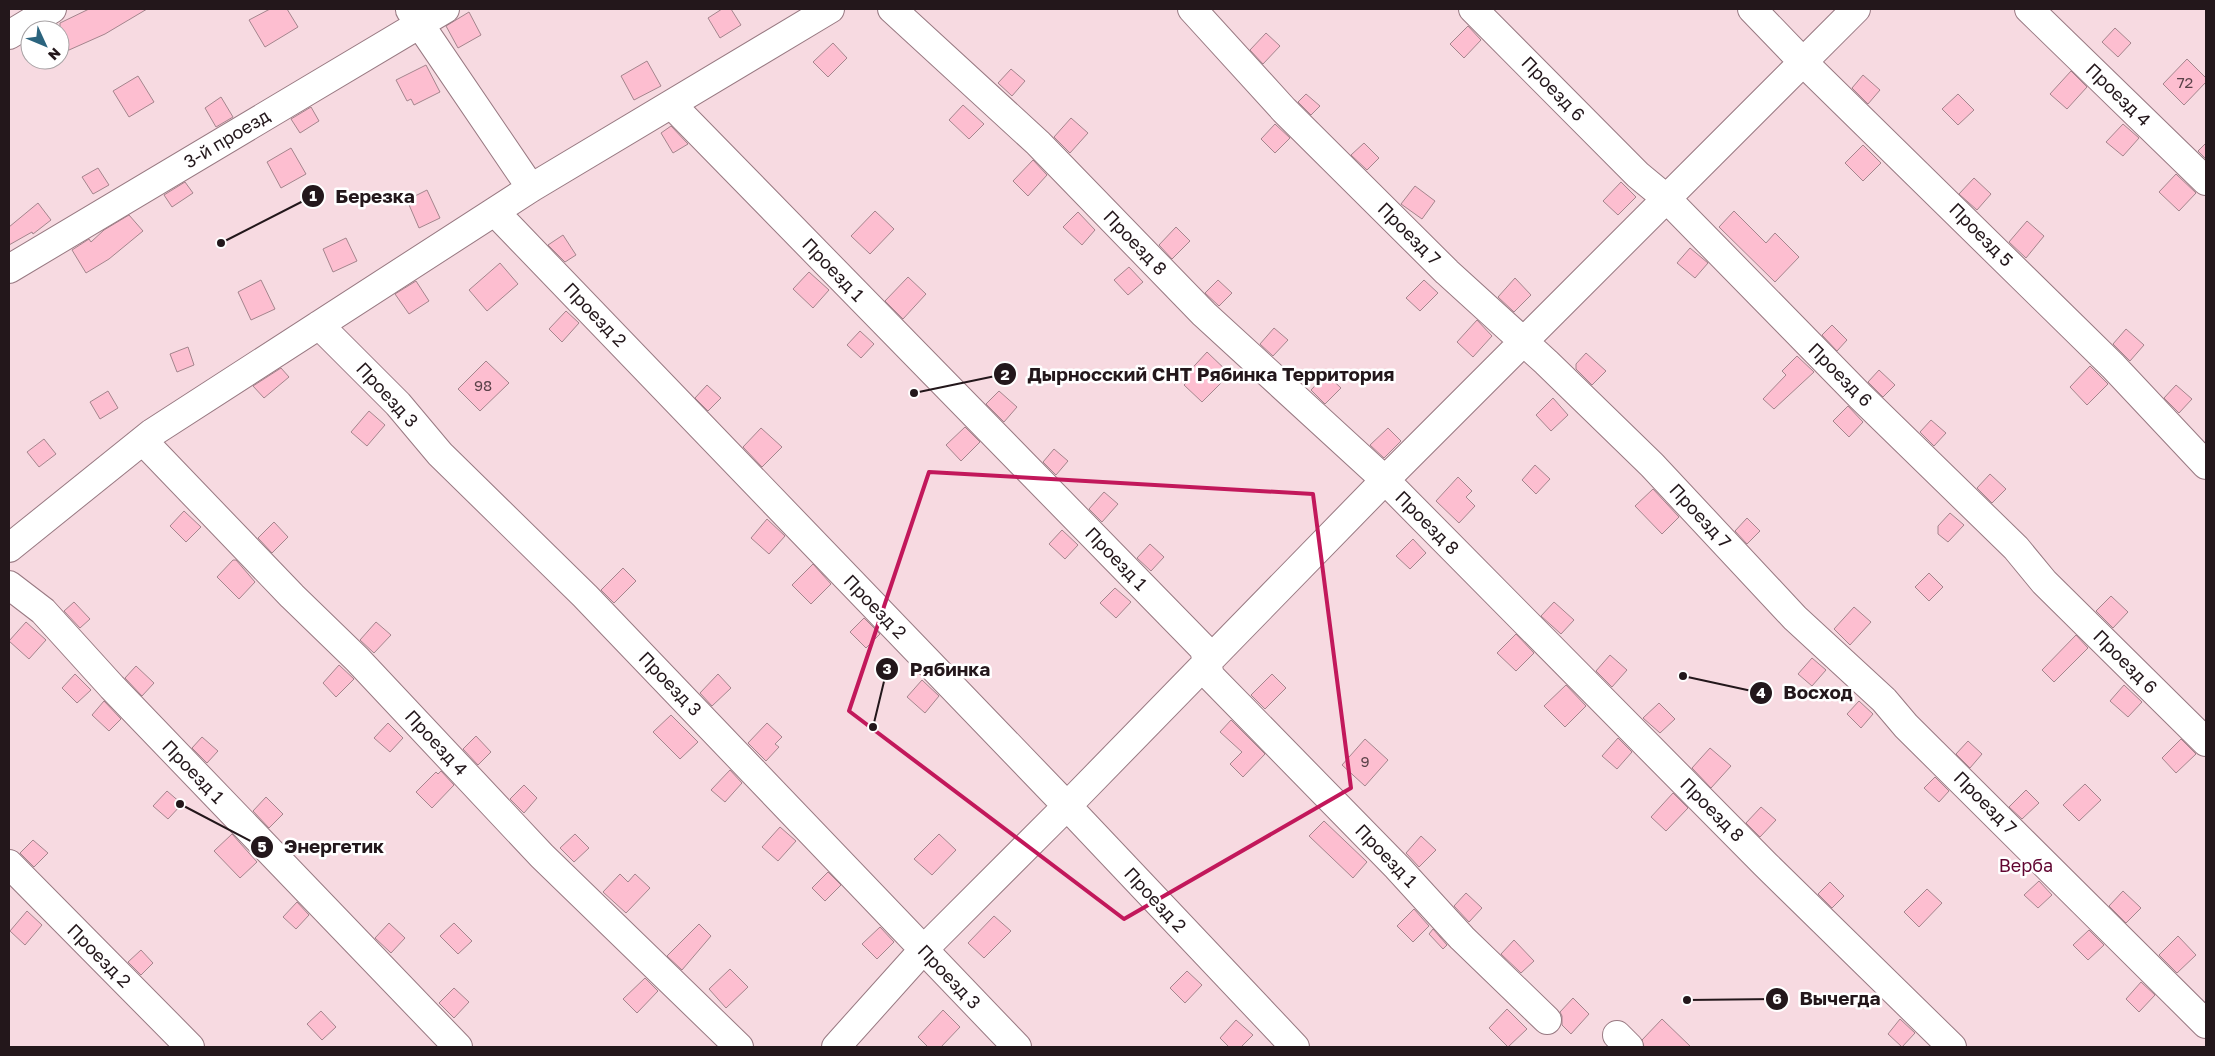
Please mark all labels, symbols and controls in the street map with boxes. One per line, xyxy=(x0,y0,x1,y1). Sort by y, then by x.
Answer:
north arrow xyxy=(20,20,70,70)
text: N xyxy=(45,45,65,64)
street label: Проезд 6 xyxy=(1517,51,1590,125)
street label: Проезд 4 xyxy=(2082,58,2156,131)
house number: 72 xyxy=(2177,73,2193,91)
street label: 3-й проезд xyxy=(180,104,274,172)
callout: Березка xyxy=(301,179,425,213)
text: Березка xyxy=(335,184,415,207)
text: 1 xyxy=(309,186,317,204)
street label: Проезд 7 xyxy=(1374,197,1446,269)
street label: Проезд 5 xyxy=(1945,198,2018,271)
street label: Проезд 8 xyxy=(1099,205,1172,279)
street label: Проезд 1 xyxy=(798,233,869,306)
street label: Проезд 2 xyxy=(560,277,632,351)
street label: Проезд 6 xyxy=(1804,338,1877,411)
street label: Проезд 3 xyxy=(352,357,423,432)
callout: Дырносский СНТ Рябинка Территория xyxy=(993,357,1405,391)
text: Дырносский СНТ Рябинка Территория xyxy=(1028,362,1394,385)
text: 2 xyxy=(1000,365,1010,383)
house number: 98 xyxy=(474,376,492,394)
street label: Проезд 7 xyxy=(1665,478,1736,552)
street label: Проезд 8 xyxy=(1391,486,1464,559)
street label: Проезд 1 xyxy=(1081,522,1152,595)
street label: Проезд 2 xyxy=(840,569,912,643)
street label: Проезд 6 xyxy=(2089,625,2162,698)
street label: Проезд 3 xyxy=(635,646,707,720)
callout: Рябинка xyxy=(875,652,1000,686)
text: Рябинка xyxy=(910,657,990,680)
text: 3 xyxy=(882,659,892,677)
callout: Восход xyxy=(1748,676,1863,710)
text: Восход xyxy=(1783,680,1853,703)
text: 4 xyxy=(1756,683,1766,701)
street label: Проезд 4 xyxy=(401,705,473,780)
street label: Проезд 1 xyxy=(158,735,229,808)
house number: 9 xyxy=(1360,752,1370,770)
street label: Проезд 7 xyxy=(1950,766,2022,838)
street label: Проезд 8 xyxy=(1676,773,1749,846)
street label: Проезд 1 xyxy=(1351,819,1422,892)
callout: Энергетик xyxy=(249,830,394,864)
text: Энергетик xyxy=(284,834,384,857)
text: 5 xyxy=(257,837,267,855)
park label: Верба xyxy=(1999,854,2053,876)
street label: Проезд 2 xyxy=(1120,862,1191,936)
street label: Проезд 2 xyxy=(63,919,136,992)
street label: Проезд 3 xyxy=(914,939,986,1013)
callout: Вычегда xyxy=(1765,982,1891,1016)
text: Вычегда xyxy=(1799,986,1881,1009)
text: 6 xyxy=(1772,989,1782,1007)

